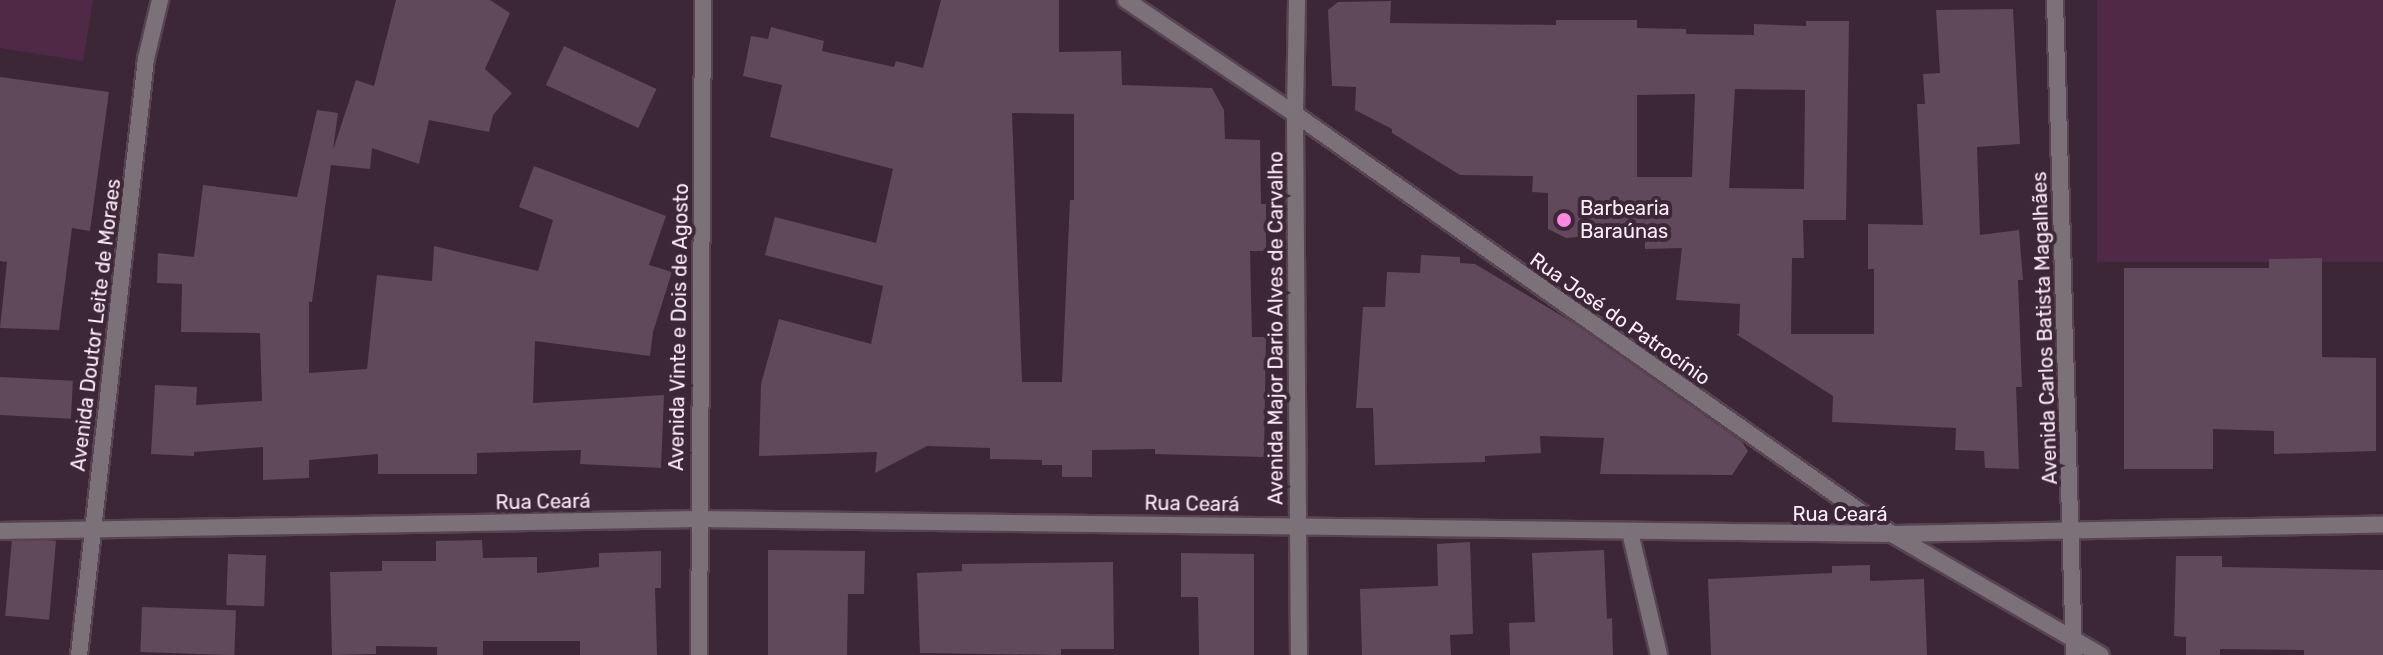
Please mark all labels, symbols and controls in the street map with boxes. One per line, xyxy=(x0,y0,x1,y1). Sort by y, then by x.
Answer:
street label: Avenida Major Dario Alves de Carvalho xyxy=(1264,151,1288,505)
street label: Avenida Carlos Batista Magalhães xyxy=(2028,171,2062,485)
street label: Avenida Doutor Leite de Moraes xyxy=(66,177,126,473)
street label: Avenida Vinte e Dois de Agosto xyxy=(664,182,694,472)
place label: Barbearia Baraúnas xyxy=(1580,196,1670,243)
marker: Barbearia Baraúnas xyxy=(1555,211,1573,229)
street label: Rua José do Patrocínio xyxy=(1525,248,1715,390)
street label: Rua Ceará xyxy=(495,489,591,515)
street label: Rua Ceará xyxy=(1144,491,1240,517)
street label: Rua Ceará xyxy=(1792,502,1888,526)

